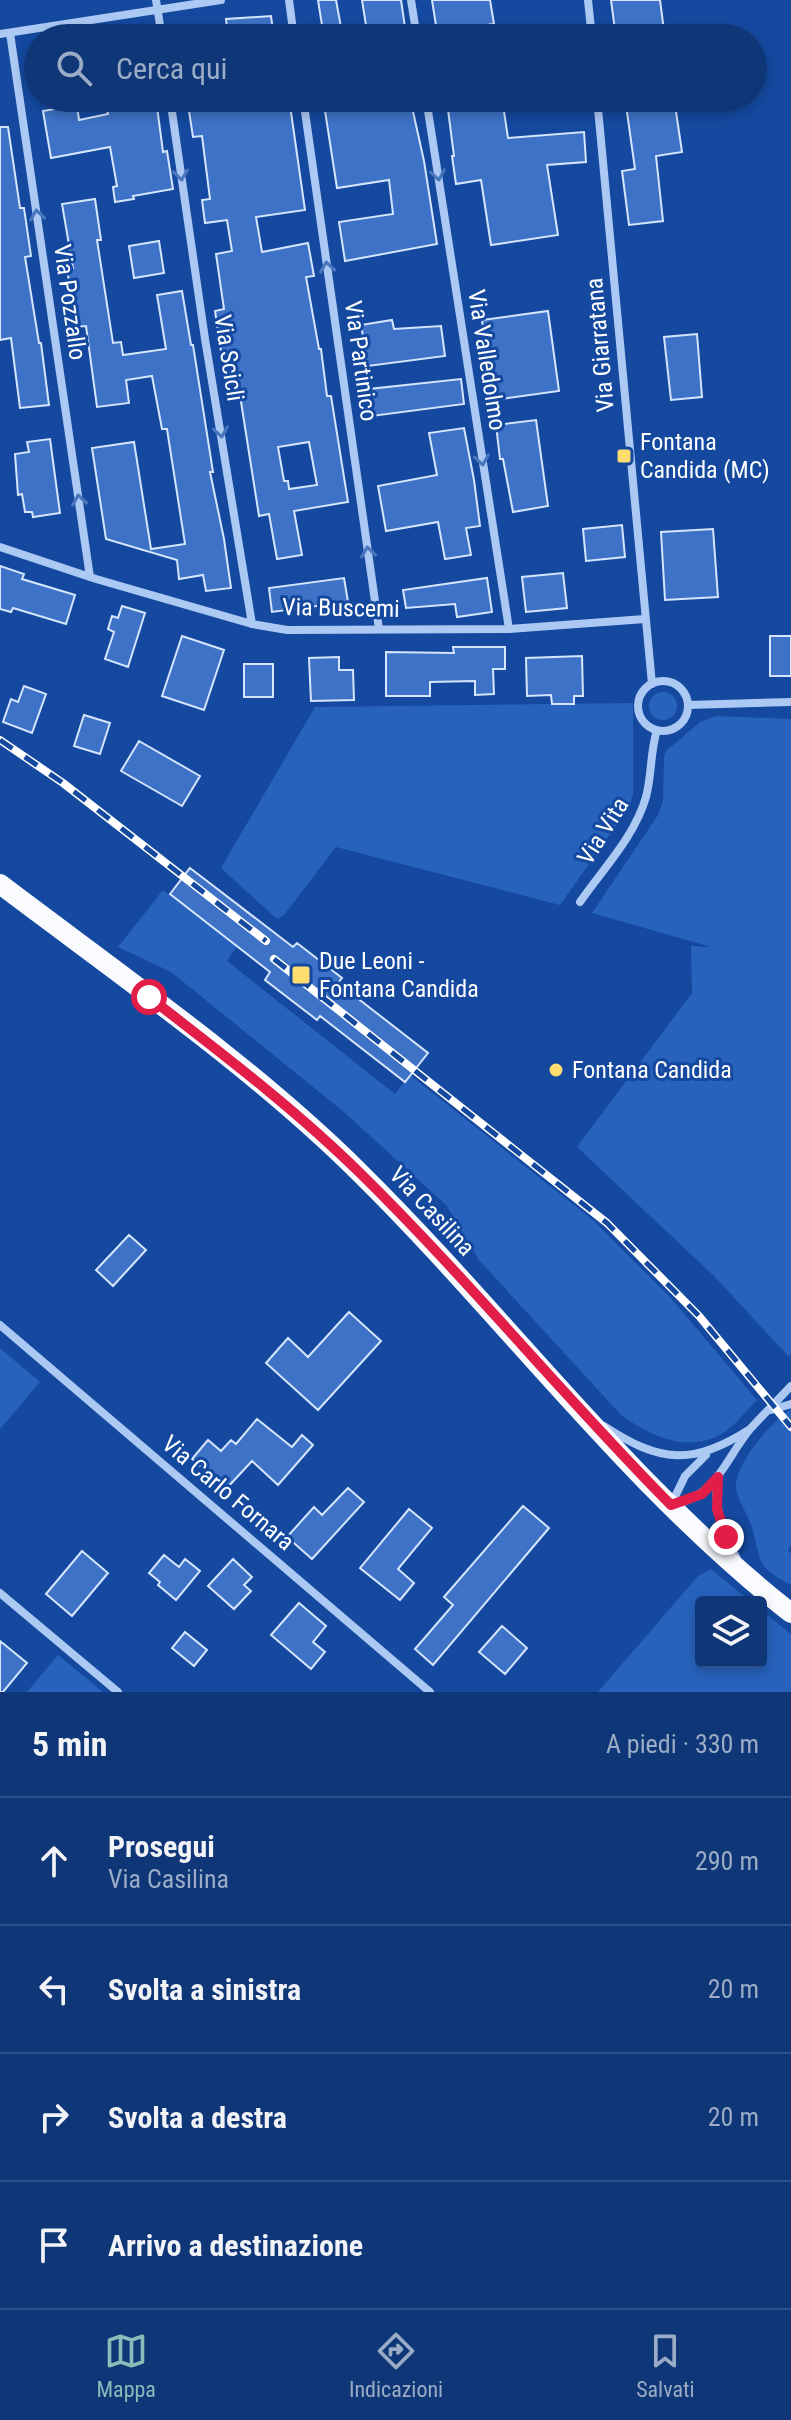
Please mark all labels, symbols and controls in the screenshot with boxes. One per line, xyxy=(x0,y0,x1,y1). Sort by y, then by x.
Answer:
search box xyxy=(24,24,767,112)
icon: search xyxy=(52,46,96,90)
text: Cerca qui xyxy=(116,51,227,86)
one-way arrow xyxy=(172,168,189,182)
one-way arrow xyxy=(429,168,446,182)
one-way arrow xyxy=(29,208,46,222)
street label: Via Pozzallo xyxy=(48,242,92,362)
one-way arrow xyxy=(319,260,336,274)
street label: Via Giarratana xyxy=(580,277,620,413)
street label: Via Valledolmo xyxy=(462,288,512,432)
street label: Via Partinico xyxy=(339,299,383,423)
street label: Via Scicli xyxy=(208,313,250,403)
one-way arrow xyxy=(211,425,228,439)
place label: Fontana Candida (MC) xyxy=(640,428,770,484)
marker: Fontana Candida (MC) xyxy=(615,447,633,465)
one-way arrow xyxy=(473,453,490,467)
one-way arrow xyxy=(71,493,88,507)
one-way arrow xyxy=(360,545,377,559)
street label: Via Buscemi xyxy=(282,593,400,623)
street label: Via Vita xyxy=(572,792,634,870)
place label: Due Leoni - Fontana Candida xyxy=(319,947,479,1003)
marker: Due Leoni - Fontana Candida xyxy=(290,964,312,986)
route start xyxy=(131,979,167,1015)
place label: Fontana Candida xyxy=(572,1056,732,1084)
marker: Fontana Candida xyxy=(547,1061,565,1079)
street label: Via Casilina xyxy=(384,1161,480,1261)
street label: Via Carlo Fornara xyxy=(156,1430,300,1556)
route end xyxy=(708,1519,744,1555)
map controls xyxy=(695,1596,767,1668)
button: layers xyxy=(695,1596,767,1668)
text: 5 min xyxy=(32,1724,108,1764)
text: A piedi · 330 m xyxy=(606,1729,759,1759)
text: Prosegui xyxy=(108,1829,215,1864)
icon: ahead xyxy=(32,1839,76,1883)
text: 290 m xyxy=(695,1846,759,1876)
text: Via Casilina xyxy=(108,1864,229,1894)
icon: left xyxy=(32,1967,76,2011)
text: Svolta a sinistra xyxy=(108,1972,301,2007)
text: 20 m xyxy=(708,1974,759,2004)
icon: right xyxy=(32,2095,76,2139)
text: Svolta a destra xyxy=(108,2100,287,2135)
text: 20 m xyxy=(708,2102,759,2132)
icon: arrive xyxy=(32,2223,76,2267)
text: Arrivo a destinazione xyxy=(108,2228,363,2263)
tab: Mappa xyxy=(96,2329,156,2402)
tab: Indicazioni xyxy=(349,2329,443,2402)
tab: Salvati xyxy=(636,2329,694,2402)

